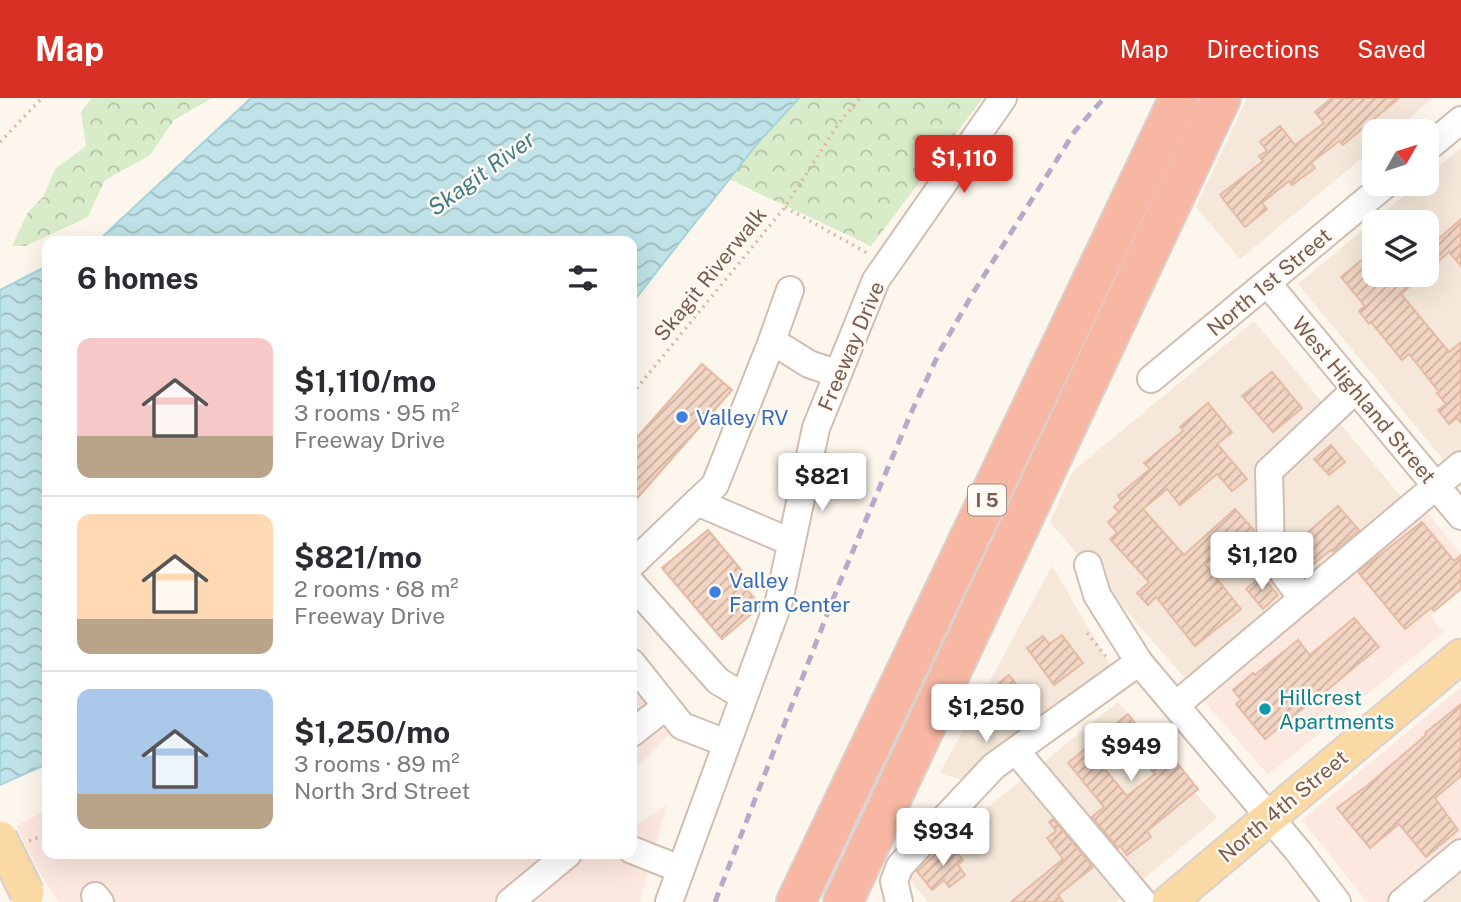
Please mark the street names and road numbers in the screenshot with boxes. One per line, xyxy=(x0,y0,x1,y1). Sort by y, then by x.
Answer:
street label: Skagit Riverwalk xyxy=(649,202,772,346)
street label: North 1st Street xyxy=(1202,223,1336,341)
street label: Freeway Drive xyxy=(813,278,889,414)
street label: West Highland Street xyxy=(1287,312,1441,488)
road number: I 5 xyxy=(968,484,1006,516)
street label: North 4th Street xyxy=(1213,745,1353,867)

